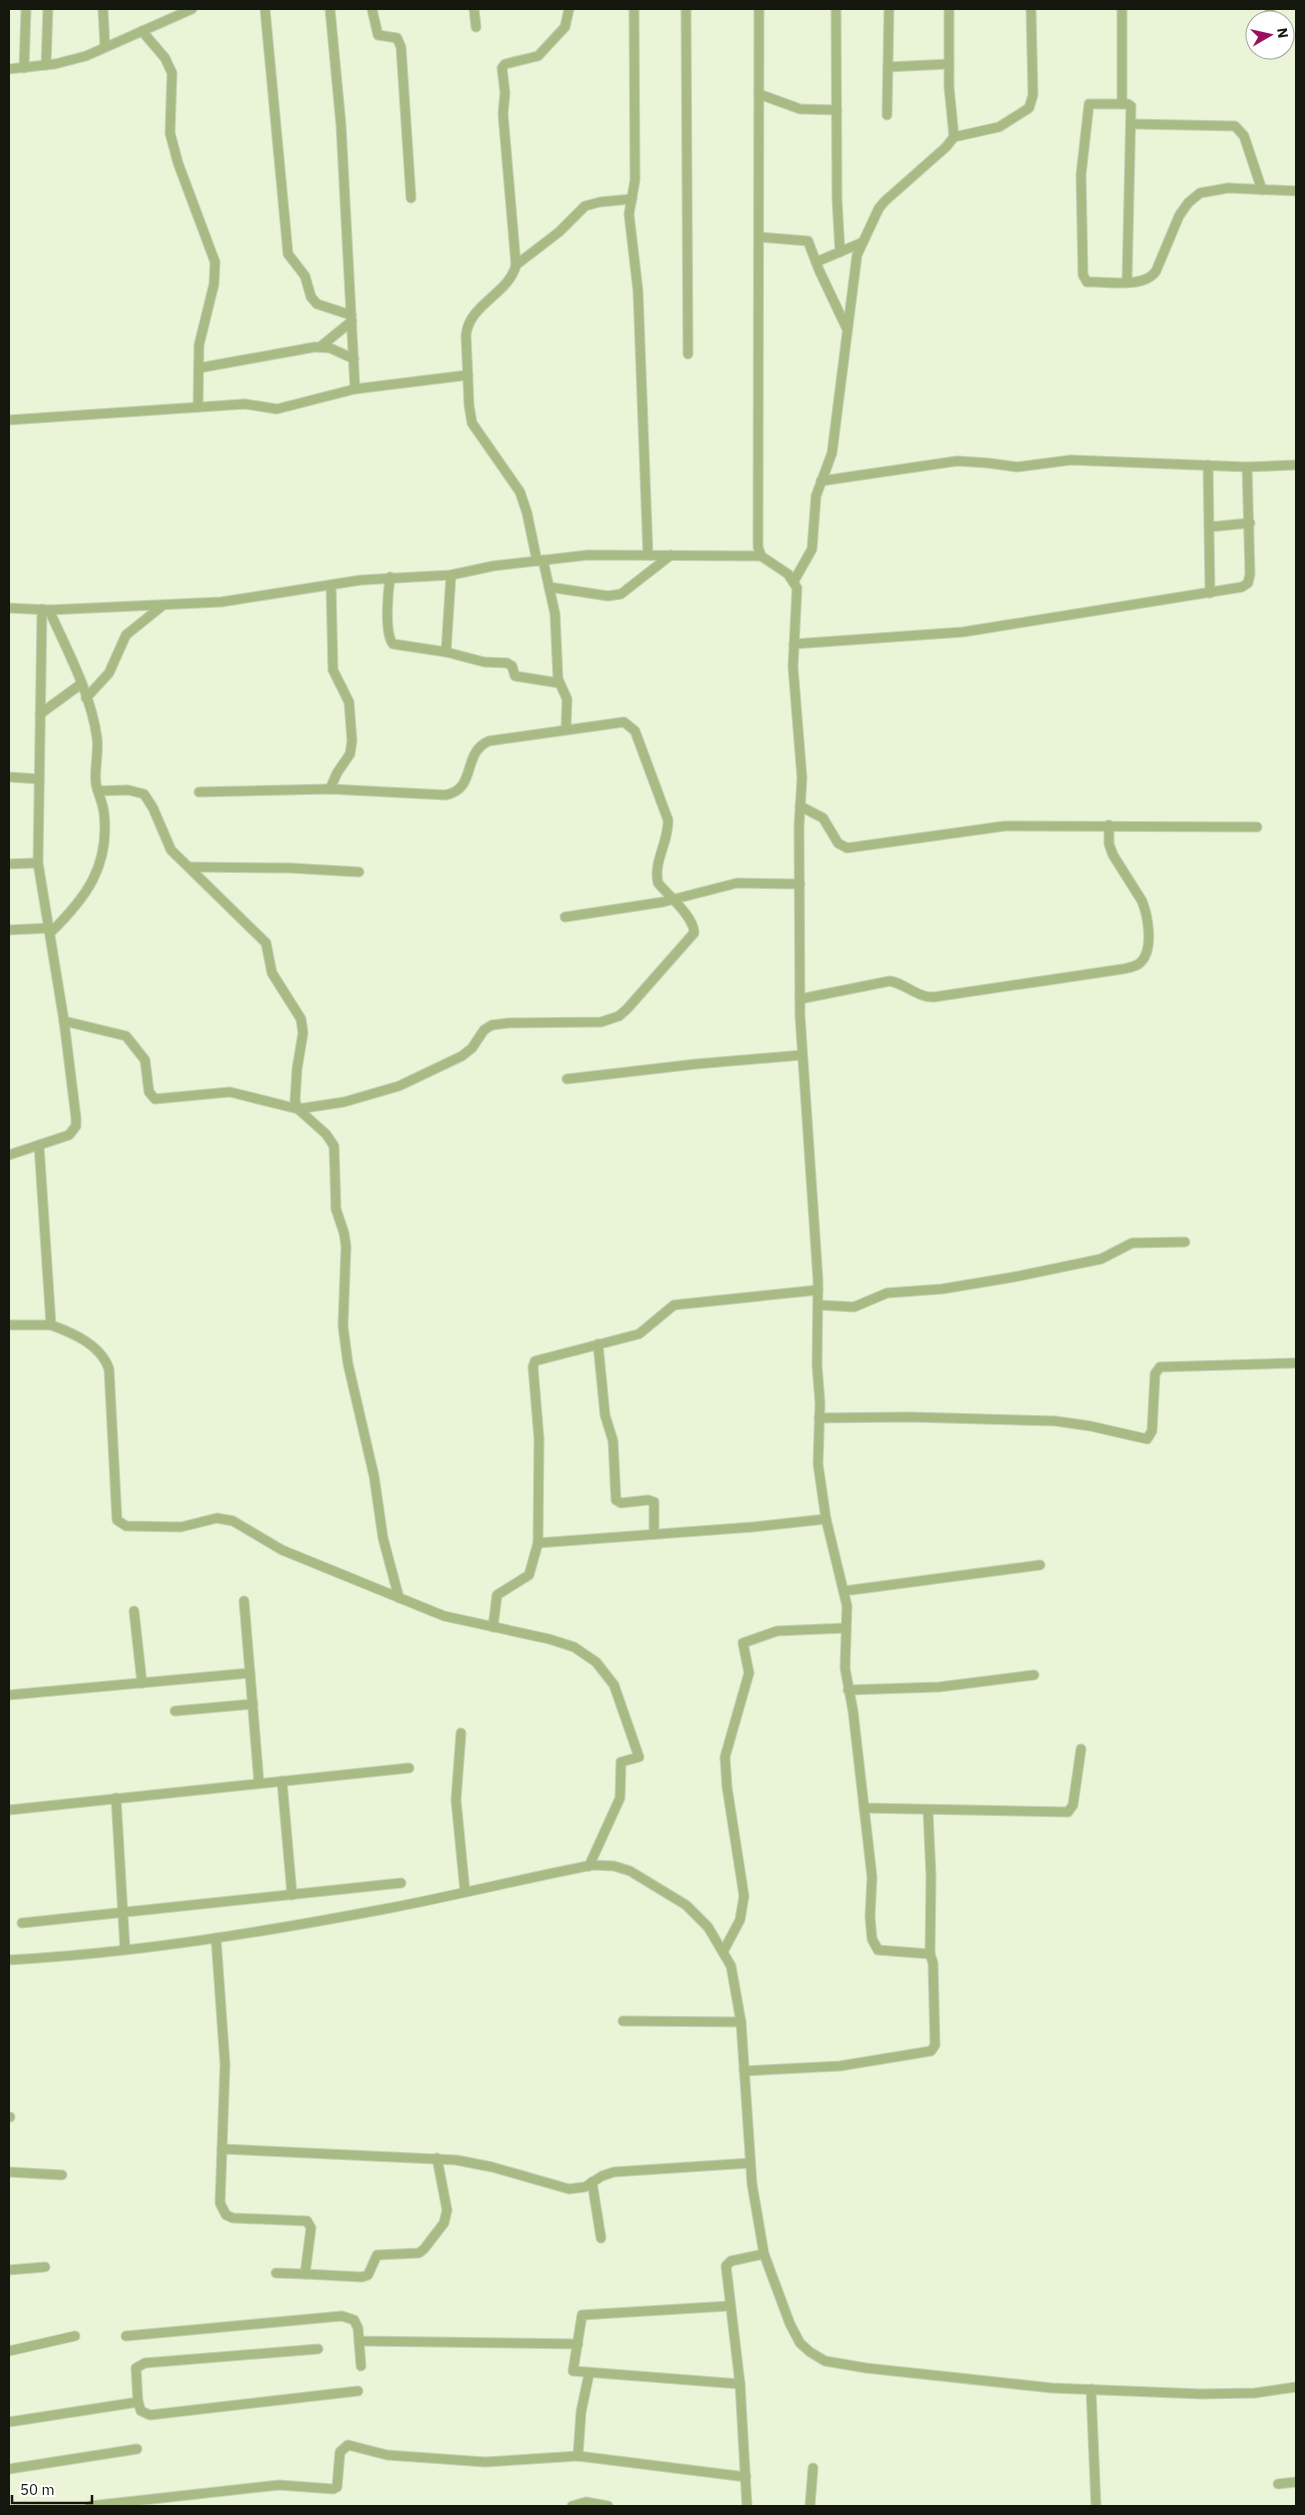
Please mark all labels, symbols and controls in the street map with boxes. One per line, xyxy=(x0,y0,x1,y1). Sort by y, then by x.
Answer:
north arrow xyxy=(1245,10,1295,60)
text: N xyxy=(1273,27,1293,39)
scale bar xyxy=(12,2472,92,2504)
text: 50 m xyxy=(20,2480,55,2499)

